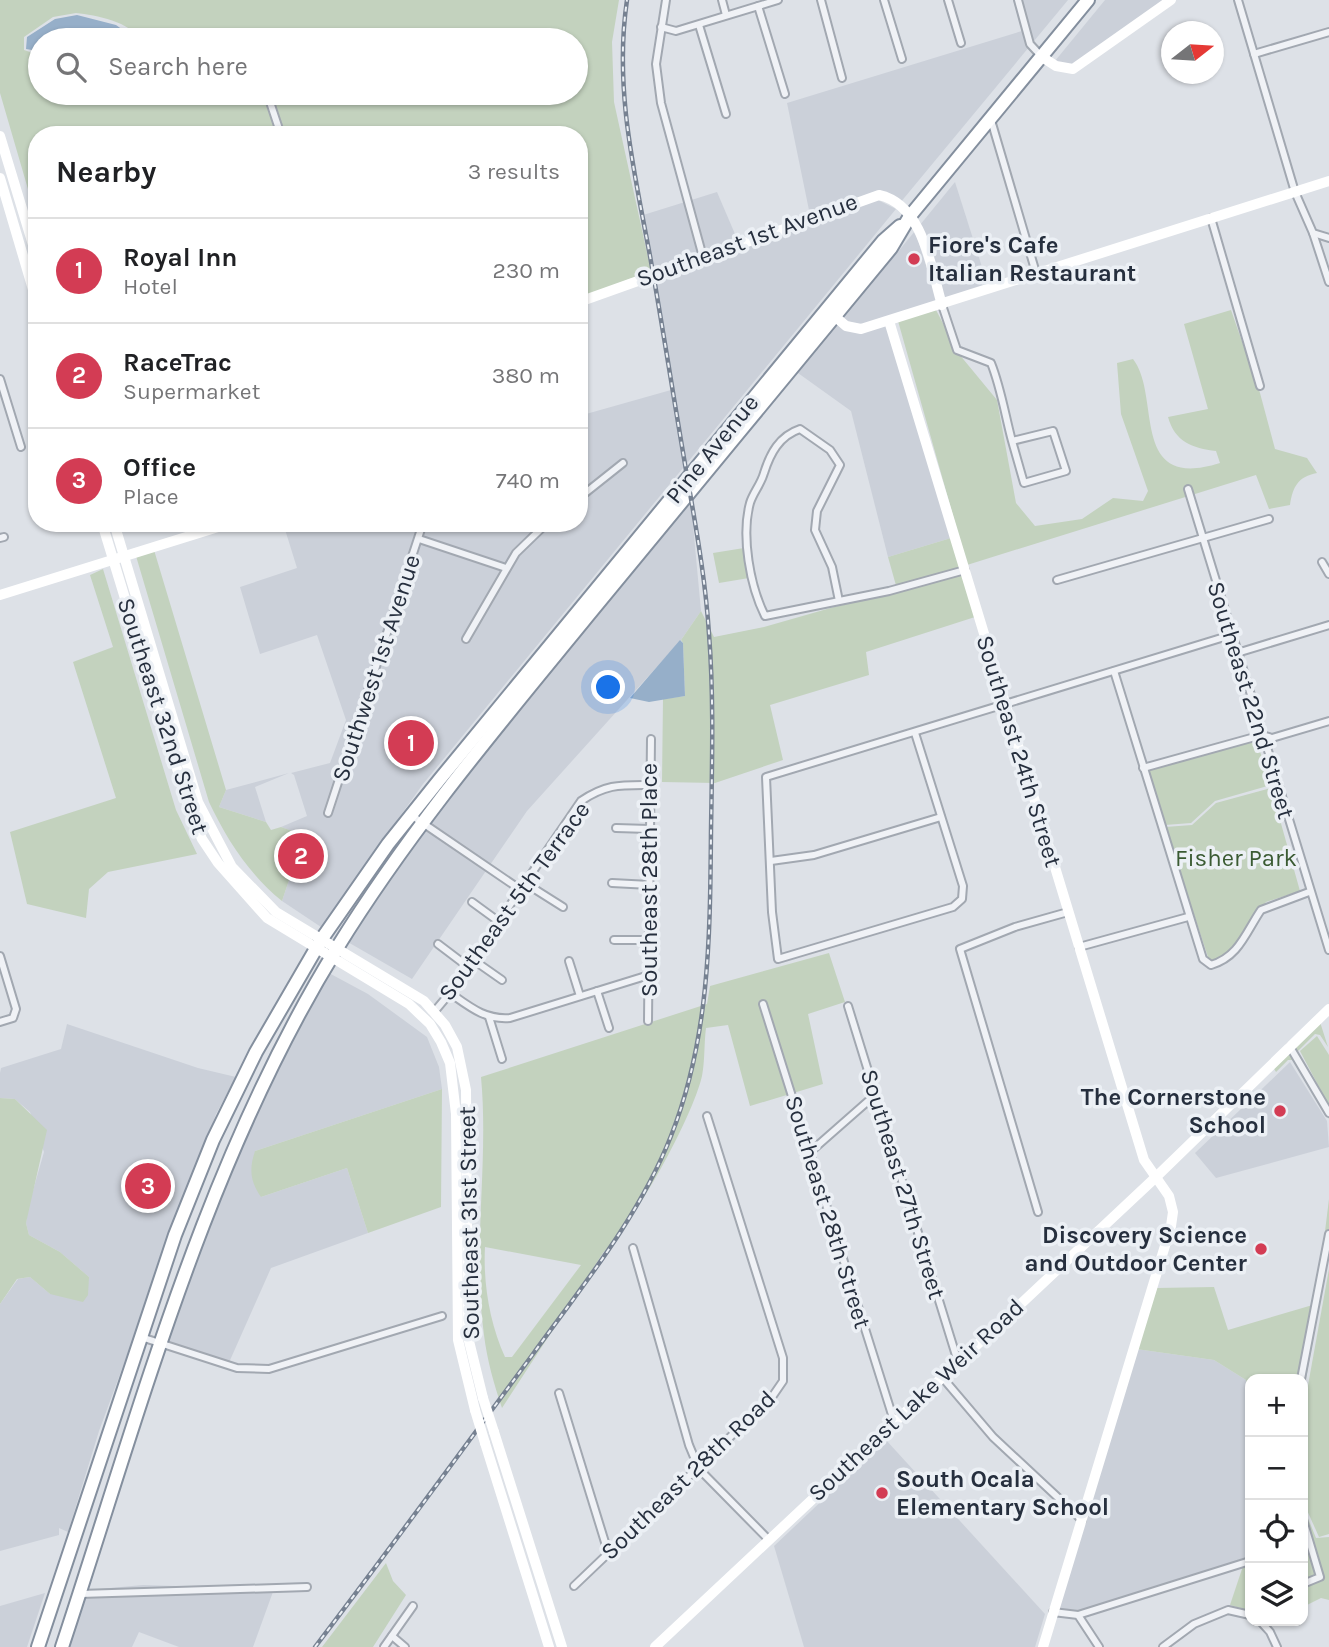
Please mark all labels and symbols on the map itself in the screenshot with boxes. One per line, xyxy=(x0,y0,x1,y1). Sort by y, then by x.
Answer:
north arrow xyxy=(1161,21,1224,84)
street label: Southeast 1st Avenue xyxy=(633,187,861,293)
place label: Fiore's Cafe Italian Restaurant xyxy=(928,231,1136,287)
marker: Fiore's Cafe Italian Restaurant xyxy=(906,251,922,267)
street label: Pine Avenue xyxy=(660,389,764,509)
street label: Southwest 1st Avenue xyxy=(326,551,426,785)
street label: Southeast 22nd Street xyxy=(1202,578,1300,822)
street label: Southeast 32nd Street xyxy=(112,594,214,838)
street label: Southeast 24th Street xyxy=(970,632,1068,870)
your location xyxy=(591,670,625,704)
pin: 1 xyxy=(388,717,434,769)
street label: Southeast 28th Place xyxy=(635,763,663,997)
street label: Southeast 5th Terrace xyxy=(432,796,596,1006)
pin: 2 xyxy=(278,830,324,882)
park label: Fisher Park xyxy=(1175,844,1297,872)
street label: Southeast 27th Street xyxy=(855,1066,951,1302)
place label: The Cornerstone School xyxy=(1081,1083,1266,1139)
street label: Southeast 28th Street xyxy=(779,1092,877,1332)
marker: The Cornerstone School xyxy=(1272,1103,1288,1119)
street label: Southeast 31st Street xyxy=(453,1106,485,1340)
pin: 3 xyxy=(125,1160,171,1212)
place label: Discovery Science and Outdoor Center xyxy=(1024,1221,1248,1277)
marker: Discovery Science and Outdoor Center xyxy=(1253,1241,1269,1257)
street label: Southeast Lake Weir Road xyxy=(802,1293,1030,1507)
street label: Southeast 28th Road xyxy=(595,1384,781,1566)
place label: South Ocala Elementary School xyxy=(896,1465,1109,1521)
marker: South Ocala Elementary School xyxy=(874,1485,890,1501)

